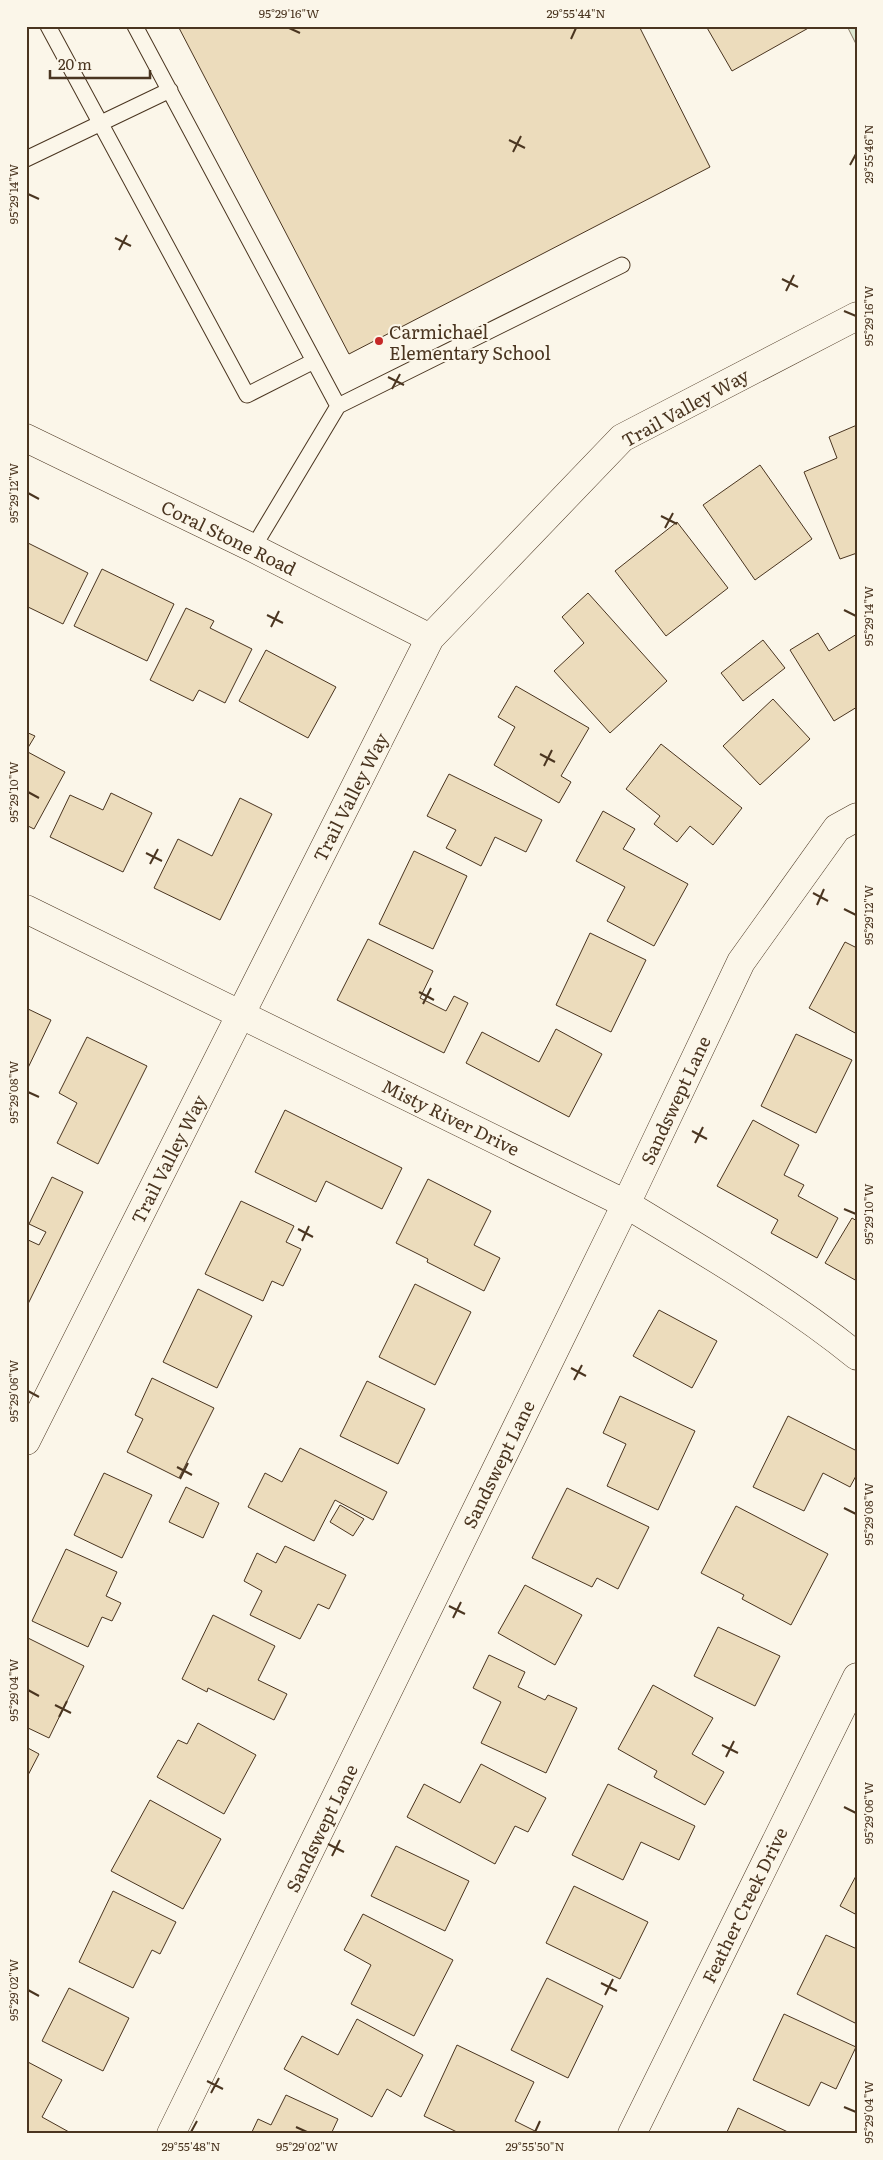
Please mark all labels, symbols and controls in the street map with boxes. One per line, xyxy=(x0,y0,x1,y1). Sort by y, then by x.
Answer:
text: 95°29'16"W xyxy=(259,4,319,22)
text: 29°55'44"N xyxy=(546,4,606,22)
scale bar xyxy=(50,48,150,80)
text: 20 m xyxy=(58,52,92,75)
text: 29°55'46"N xyxy=(859,124,877,184)
text: 95°29'14"W xyxy=(4,164,22,224)
text: 95°29'16"W xyxy=(859,286,877,346)
place label: Carmichael Elementary School xyxy=(389,318,551,366)
marker: Carmichael Elementary School xyxy=(373,335,385,347)
street label: Trail Valley Way xyxy=(616,361,754,453)
text: 95°29'12"W xyxy=(4,463,22,523)
street label: Coral Stone Road xyxy=(157,493,301,581)
text: 95°29'14"W xyxy=(859,586,877,646)
street label: Trail Valley Way xyxy=(306,727,395,866)
text: 95°29'10"W xyxy=(4,761,22,823)
text: 95°29'12"W xyxy=(859,885,877,945)
street label: Sandswept Lane xyxy=(633,1031,717,1169)
text: 95°29'08"W xyxy=(4,1061,22,1123)
street label: Misty River Drive xyxy=(378,1072,524,1162)
street label: Trail Valley Way xyxy=(124,1089,213,1228)
text: 95°29'10"W xyxy=(859,1183,877,1245)
text: 95°29'06"W xyxy=(4,1360,22,1422)
street label: Sandswept Lane xyxy=(455,1395,541,1533)
text: 95°29'08"W xyxy=(859,1483,877,1545)
text: 95°29'04"W xyxy=(4,1659,22,1721)
street label: Sandswept Lane xyxy=(278,1759,364,1897)
text: 95°29'06"W xyxy=(859,1782,877,1844)
street label: Feather Creek Drive xyxy=(695,1823,793,1987)
text: 95°29'02"W xyxy=(4,1959,22,2021)
text: 95°29'04"W xyxy=(859,2081,877,2143)
text: 29°55'48"N xyxy=(161,2137,221,2155)
text: 95°29'02"W xyxy=(276,2137,338,2155)
text: 29°55'50"N xyxy=(505,2137,565,2155)

